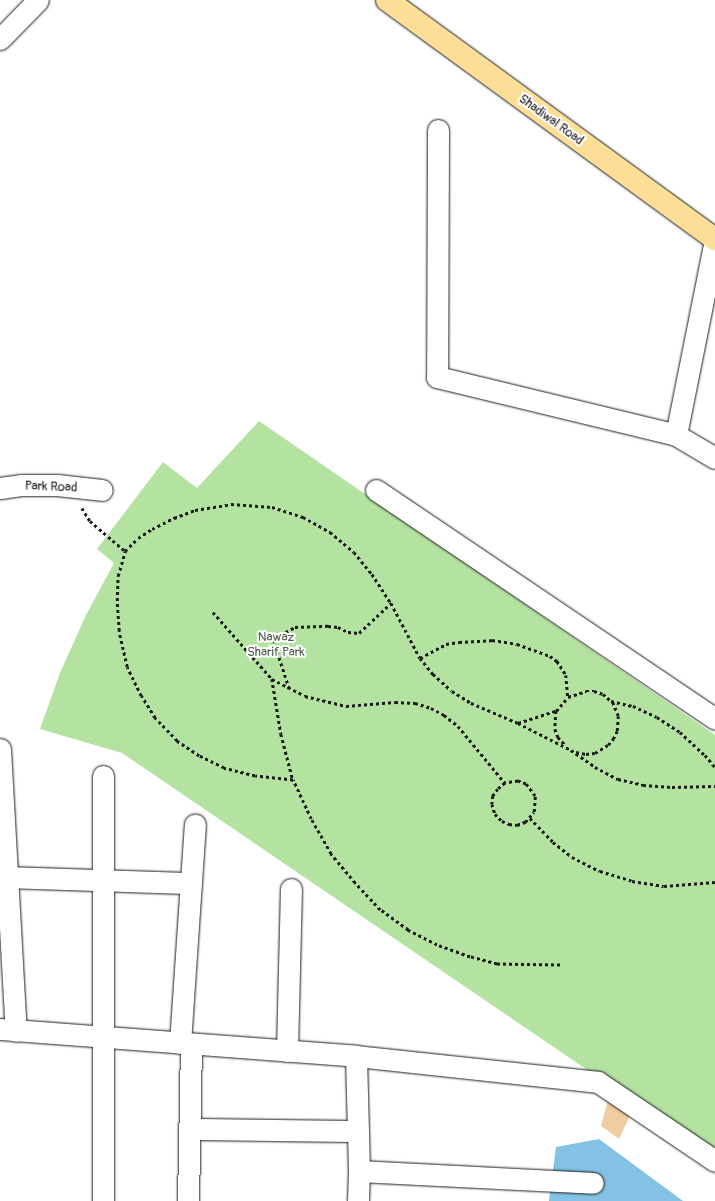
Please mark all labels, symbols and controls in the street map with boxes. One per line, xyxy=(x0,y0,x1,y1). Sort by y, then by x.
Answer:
street label: Shadiwal Road xyxy=(516,91,586,149)
street label: Park Road xyxy=(24,478,78,496)
park label: Nawaz Sharif Park xyxy=(247,630,305,661)

